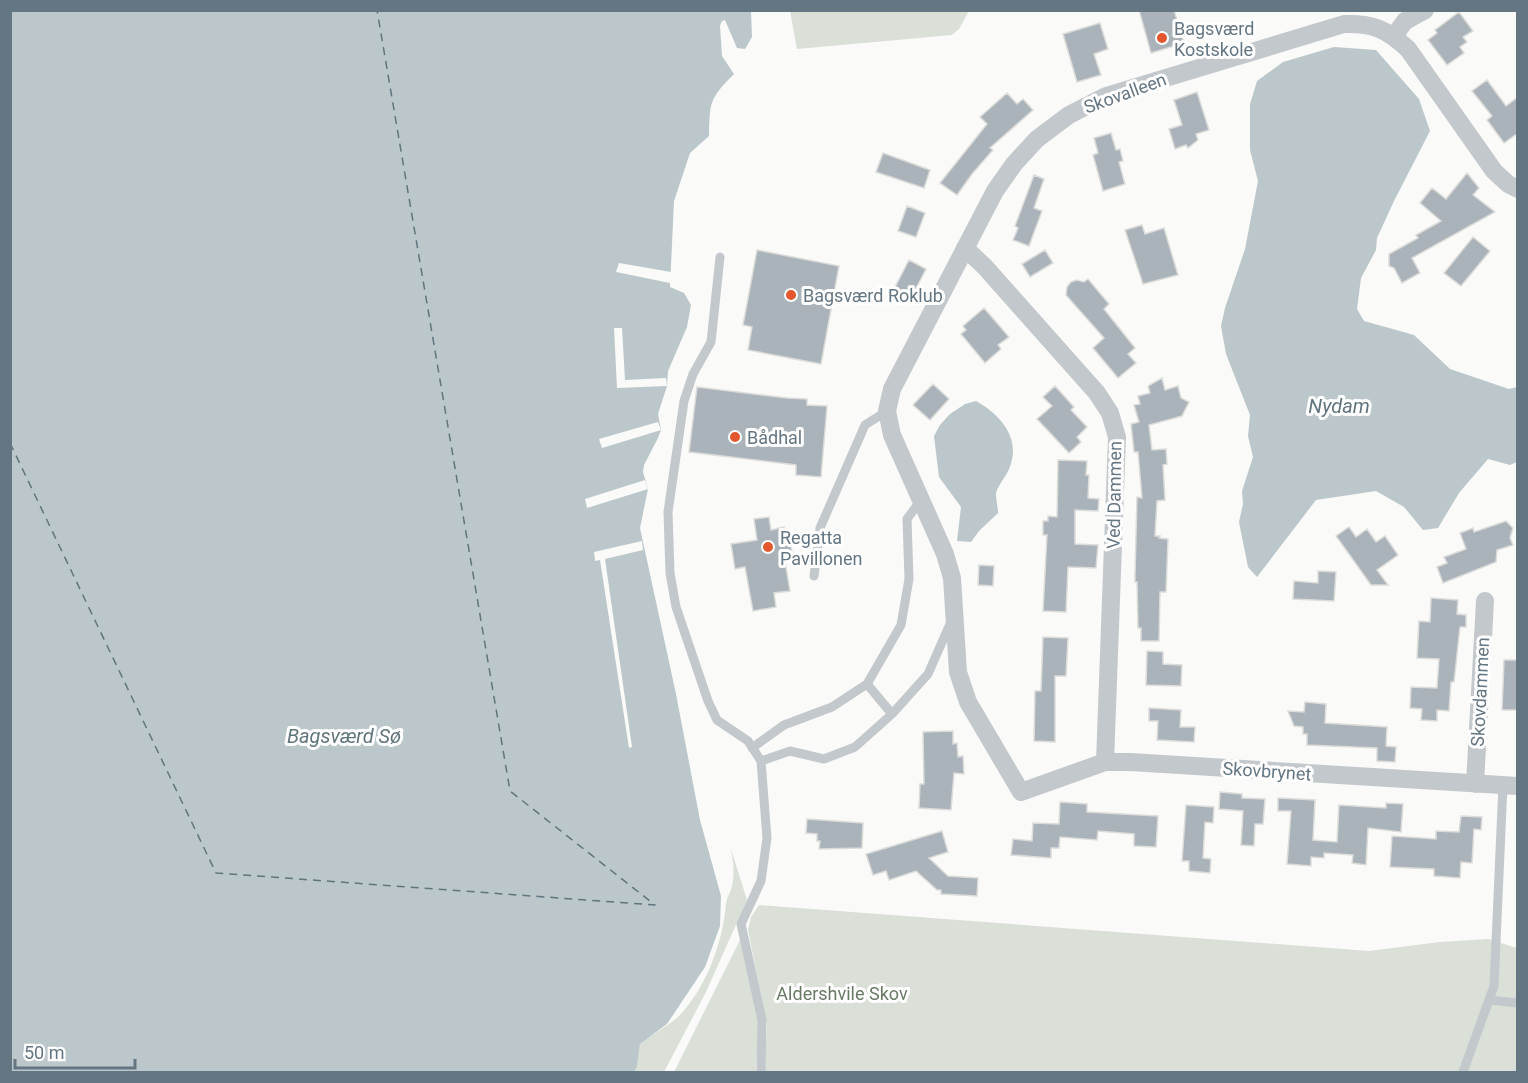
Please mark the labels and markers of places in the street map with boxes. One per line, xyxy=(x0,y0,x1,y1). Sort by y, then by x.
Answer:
place label: Bagsværd Kostskole xyxy=(1174,18,1254,60)
marker: Bagsværd Kostskole xyxy=(1155,31,1169,45)
place label: Bagsværd Roklub xyxy=(803,285,943,306)
marker: Bagsværd Roklub xyxy=(784,288,798,302)
place label: Bådhal xyxy=(747,427,802,448)
marker: Bådhal xyxy=(728,430,742,444)
place label: Regatta Pavillonen xyxy=(780,527,862,569)
marker: Regatta Pavillonen xyxy=(761,540,775,554)

